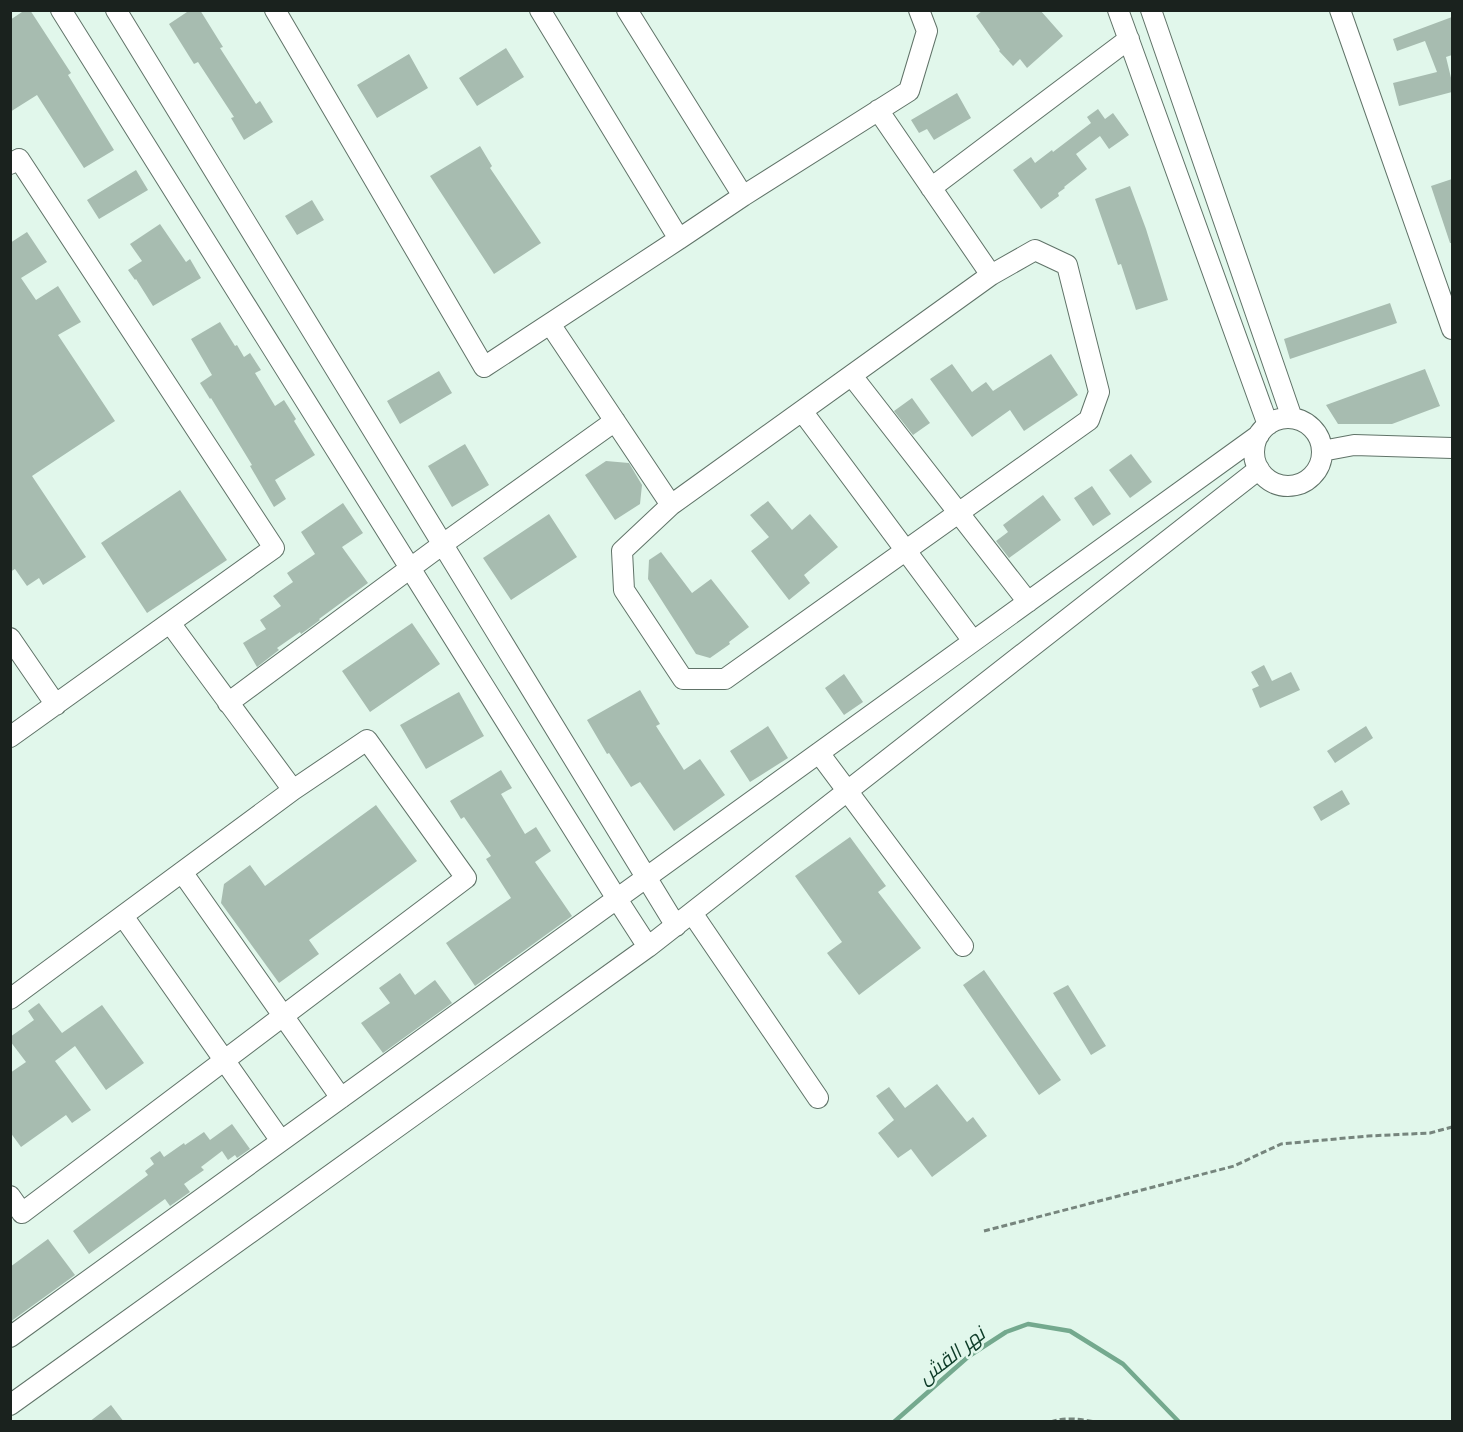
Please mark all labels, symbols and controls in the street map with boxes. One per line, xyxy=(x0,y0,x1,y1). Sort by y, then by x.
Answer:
water label: نهر القش xyxy=(912,1319,992,1390)

